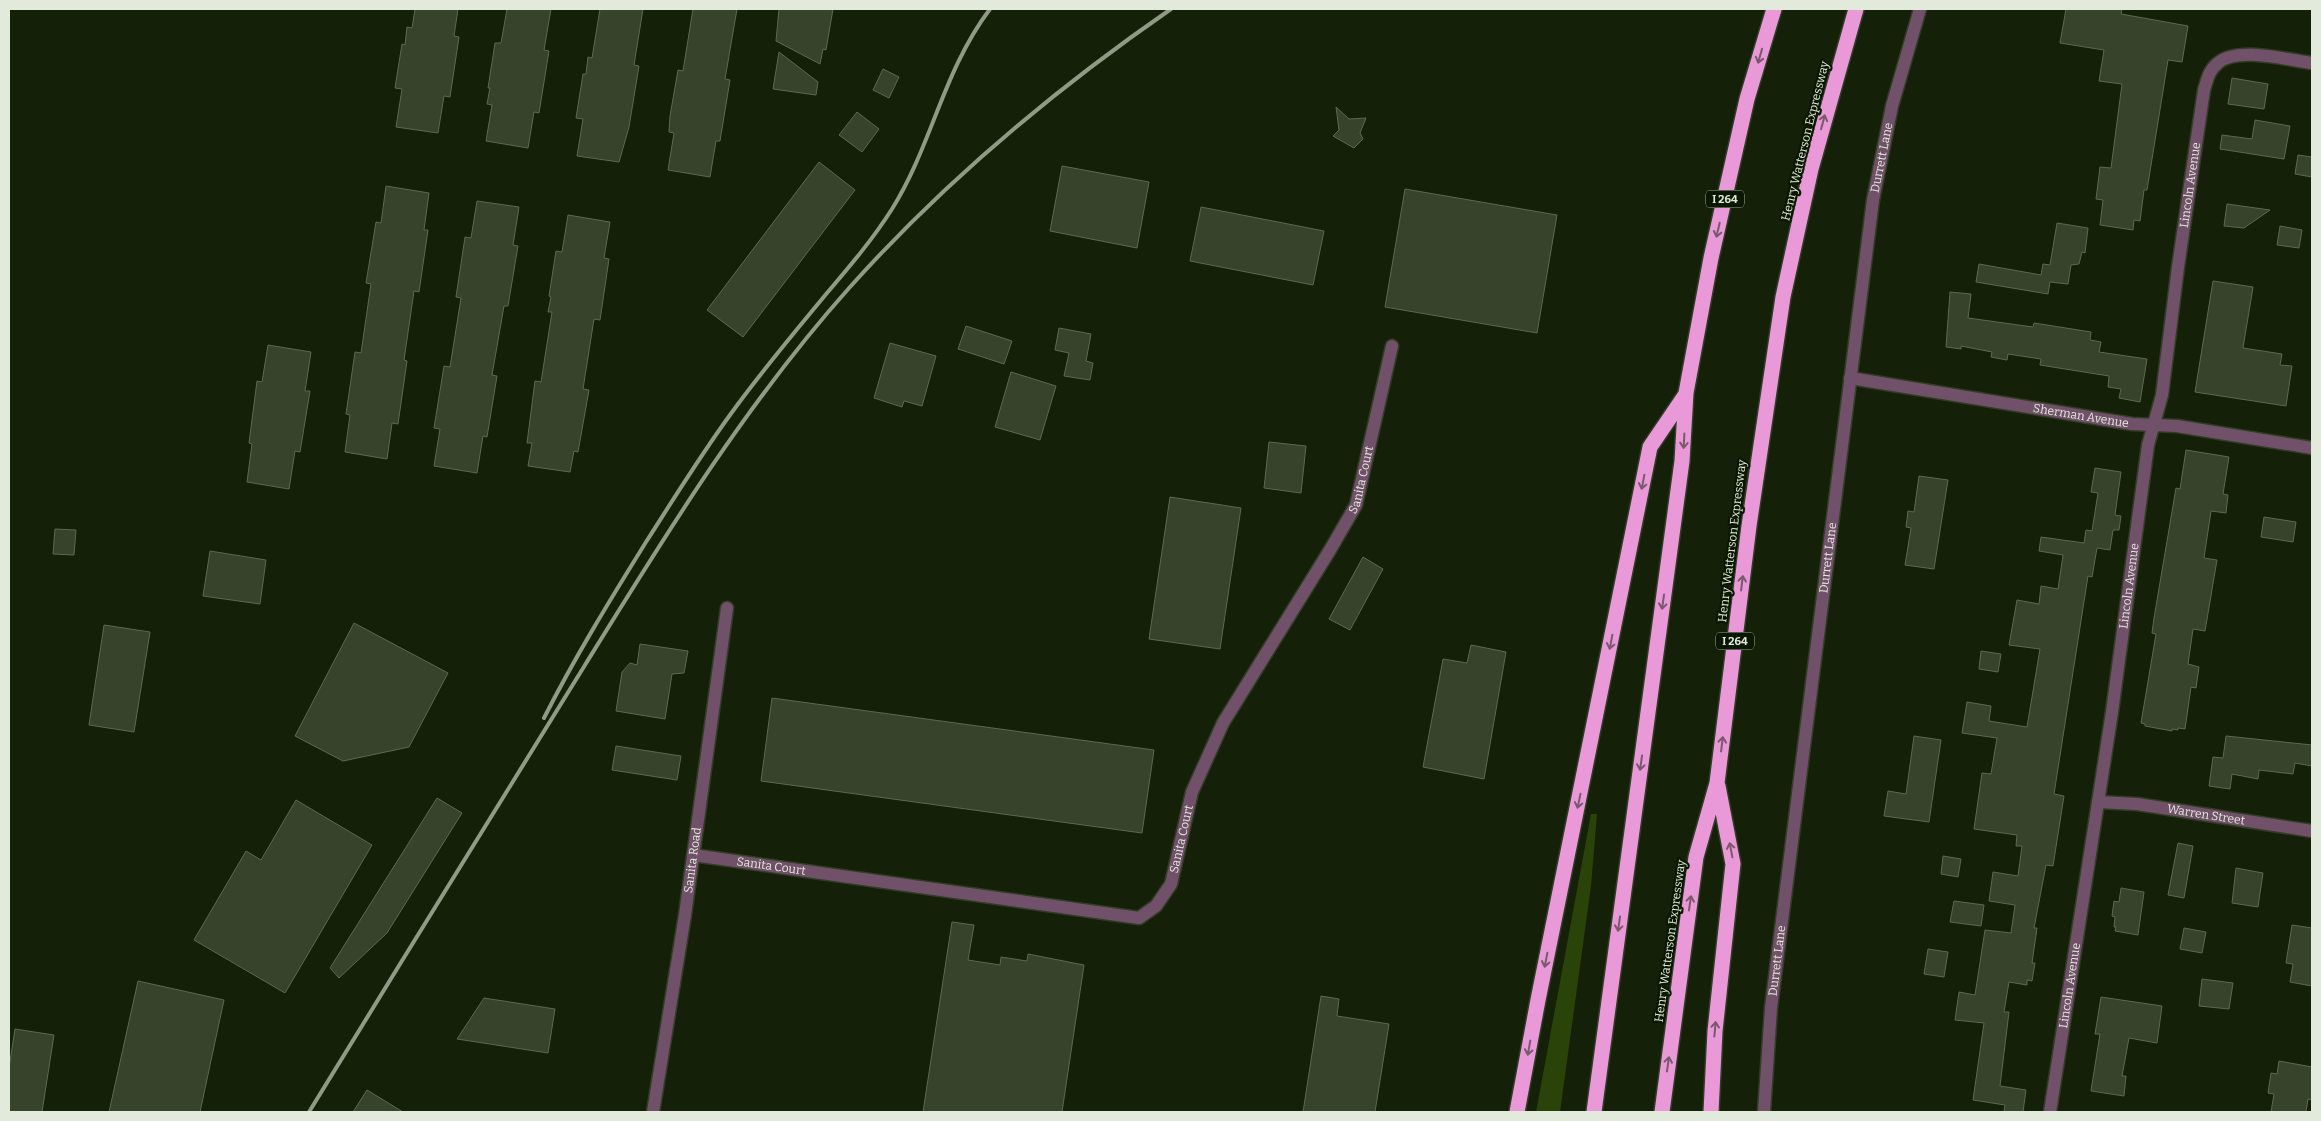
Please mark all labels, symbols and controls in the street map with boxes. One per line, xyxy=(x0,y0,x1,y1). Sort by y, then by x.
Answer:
one-way arrow xyxy=(1755,47,1764,63)
street label: Henry Watterson Expressway xyxy=(1778,59,1832,222)
one-way arrow xyxy=(1819,115,1829,131)
street label: Durrett Lane xyxy=(1868,121,1895,194)
street label: Lincoln Avenue xyxy=(2177,141,2203,229)
road number: I 264 xyxy=(1706,190,1744,208)
one-way arrow xyxy=(1713,222,1722,238)
street label: Sherman Avenue xyxy=(2032,401,2130,430)
one-way arrow xyxy=(1679,433,1688,449)
street label: Sanita Court xyxy=(1345,444,1376,516)
street label: Henry Watterson Expressway xyxy=(1715,458,1749,623)
one-way arrow xyxy=(1638,474,1647,490)
street label: Durrett Lane xyxy=(1816,522,1839,594)
street label: Lincoln Avenue xyxy=(2116,542,2142,630)
one-way arrow xyxy=(1737,575,1747,591)
one-way arrow xyxy=(1658,594,1668,610)
road number: I 264 xyxy=(1716,632,1754,649)
one-way arrow xyxy=(1606,633,1616,649)
one-way arrow xyxy=(1717,736,1727,752)
one-way arrow xyxy=(1636,755,1646,771)
one-way arrow xyxy=(1574,792,1583,808)
street label: Warren Street xyxy=(2166,802,2247,828)
street label: Sanita Court xyxy=(1167,803,1196,874)
street label: Sanita Road xyxy=(681,826,704,894)
one-way arrow xyxy=(1725,842,1735,858)
street label: Sanita Court xyxy=(736,854,807,878)
street label: Henry Watterson Expressway xyxy=(1652,858,1688,1023)
one-way arrow xyxy=(1685,895,1695,911)
one-way arrow xyxy=(1614,916,1624,932)
street label: Durrett Lane xyxy=(1766,924,1788,997)
street label: Lincoln Avenue xyxy=(2056,942,2083,1029)
one-way arrow xyxy=(1540,951,1550,967)
one-way arrow xyxy=(1710,1021,1720,1037)
one-way arrow xyxy=(1523,1039,1533,1055)
one-way arrow xyxy=(1663,1056,1673,1072)

